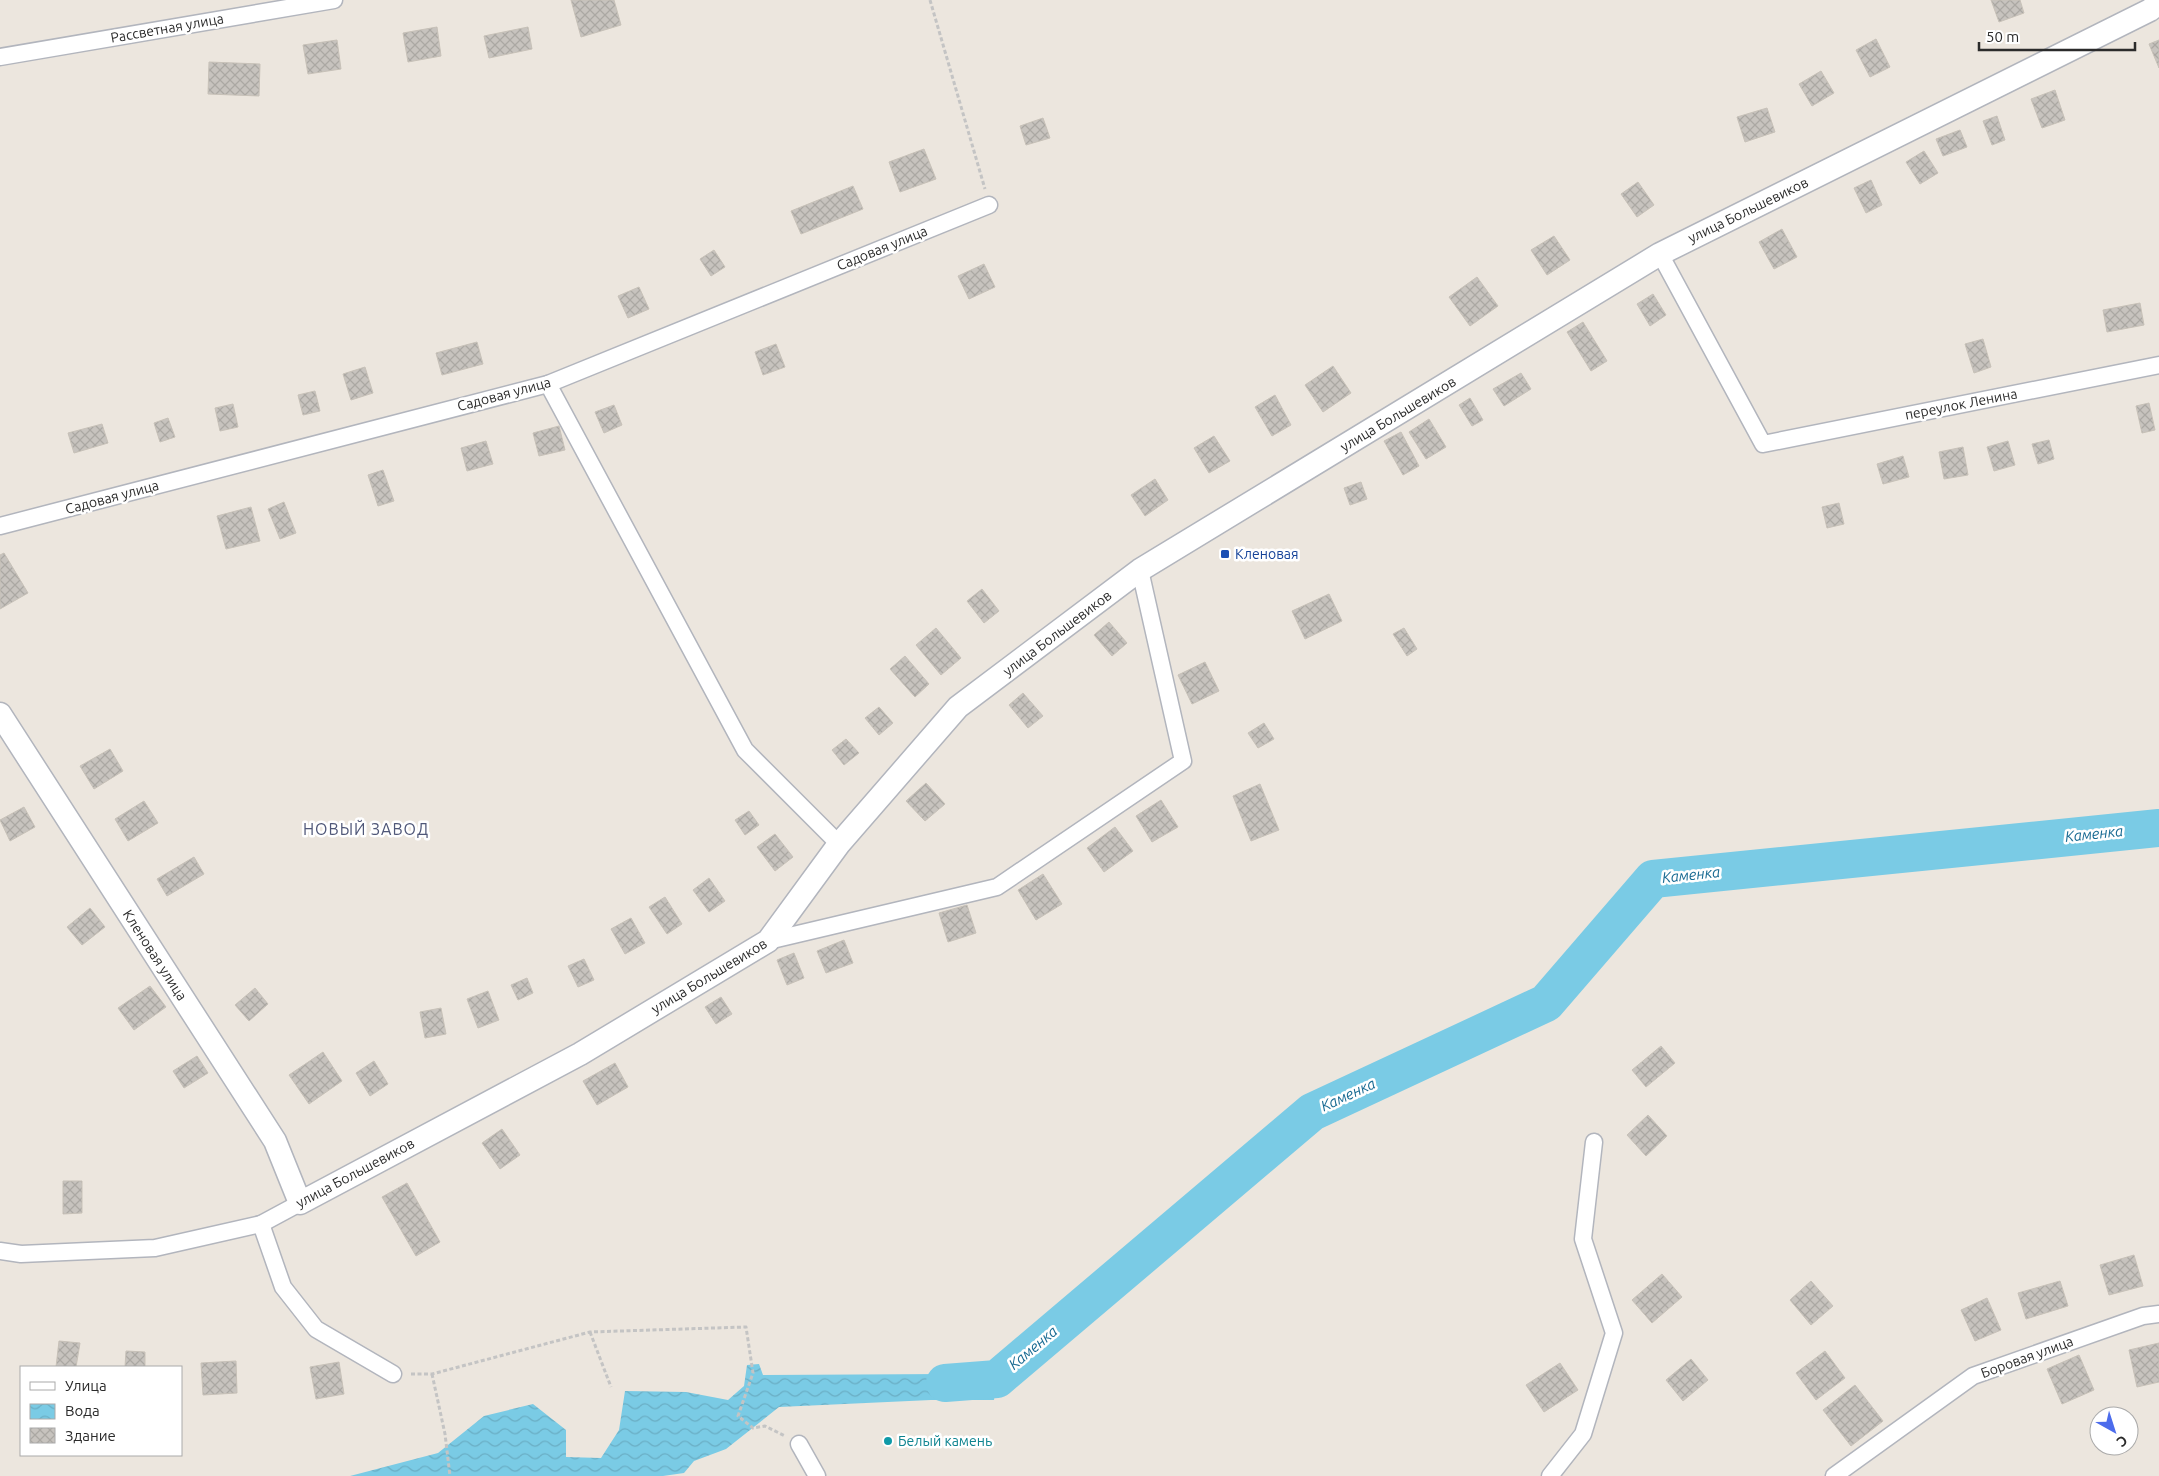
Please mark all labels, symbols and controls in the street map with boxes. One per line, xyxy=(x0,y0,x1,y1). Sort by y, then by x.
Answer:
street label: Рассветная улица xyxy=(109,10,225,46)
scale bar xyxy=(1979,20,2135,52)
text: 50 m xyxy=(1986,28,2019,45)
street label: улица Большевиков xyxy=(1685,174,1811,246)
street label: Садовая улица xyxy=(834,223,930,273)
street label: улица Большевиков xyxy=(1337,373,1459,455)
street label: Садовая улица xyxy=(455,374,553,414)
street label: переулок Ленина xyxy=(1903,385,2019,423)
street label: Садовая улица xyxy=(63,477,161,517)
place label: Кленовая xyxy=(1235,546,1299,562)
marker: Кленовая xyxy=(1219,548,1231,560)
street label: улица Большевиков xyxy=(1000,587,1114,679)
district label: НОВЫЙ ЗАВОД xyxy=(303,819,429,838)
water label: Каменка xyxy=(2064,822,2124,845)
water label: Каменка xyxy=(1661,863,1721,886)
street label: Кленовая улица xyxy=(120,907,190,1003)
street label: улица Большевиков xyxy=(648,935,770,1017)
water label: Каменка xyxy=(1318,1075,1378,1115)
street label: улица Большевиков xyxy=(293,1135,417,1211)
water label: Каменка xyxy=(1005,1322,1060,1373)
street label: Боровая улица xyxy=(1979,1333,2075,1381)
legend xyxy=(20,1366,182,1456)
text: Улица xyxy=(65,1377,107,1394)
text: Вода xyxy=(65,1402,100,1419)
north arrow xyxy=(2089,1406,2139,1456)
text: Здание xyxy=(65,1427,116,1444)
text: С xyxy=(2114,1432,2131,1450)
place label: Белый камень xyxy=(898,1433,992,1449)
marker: Белый камень xyxy=(882,1435,894,1447)

